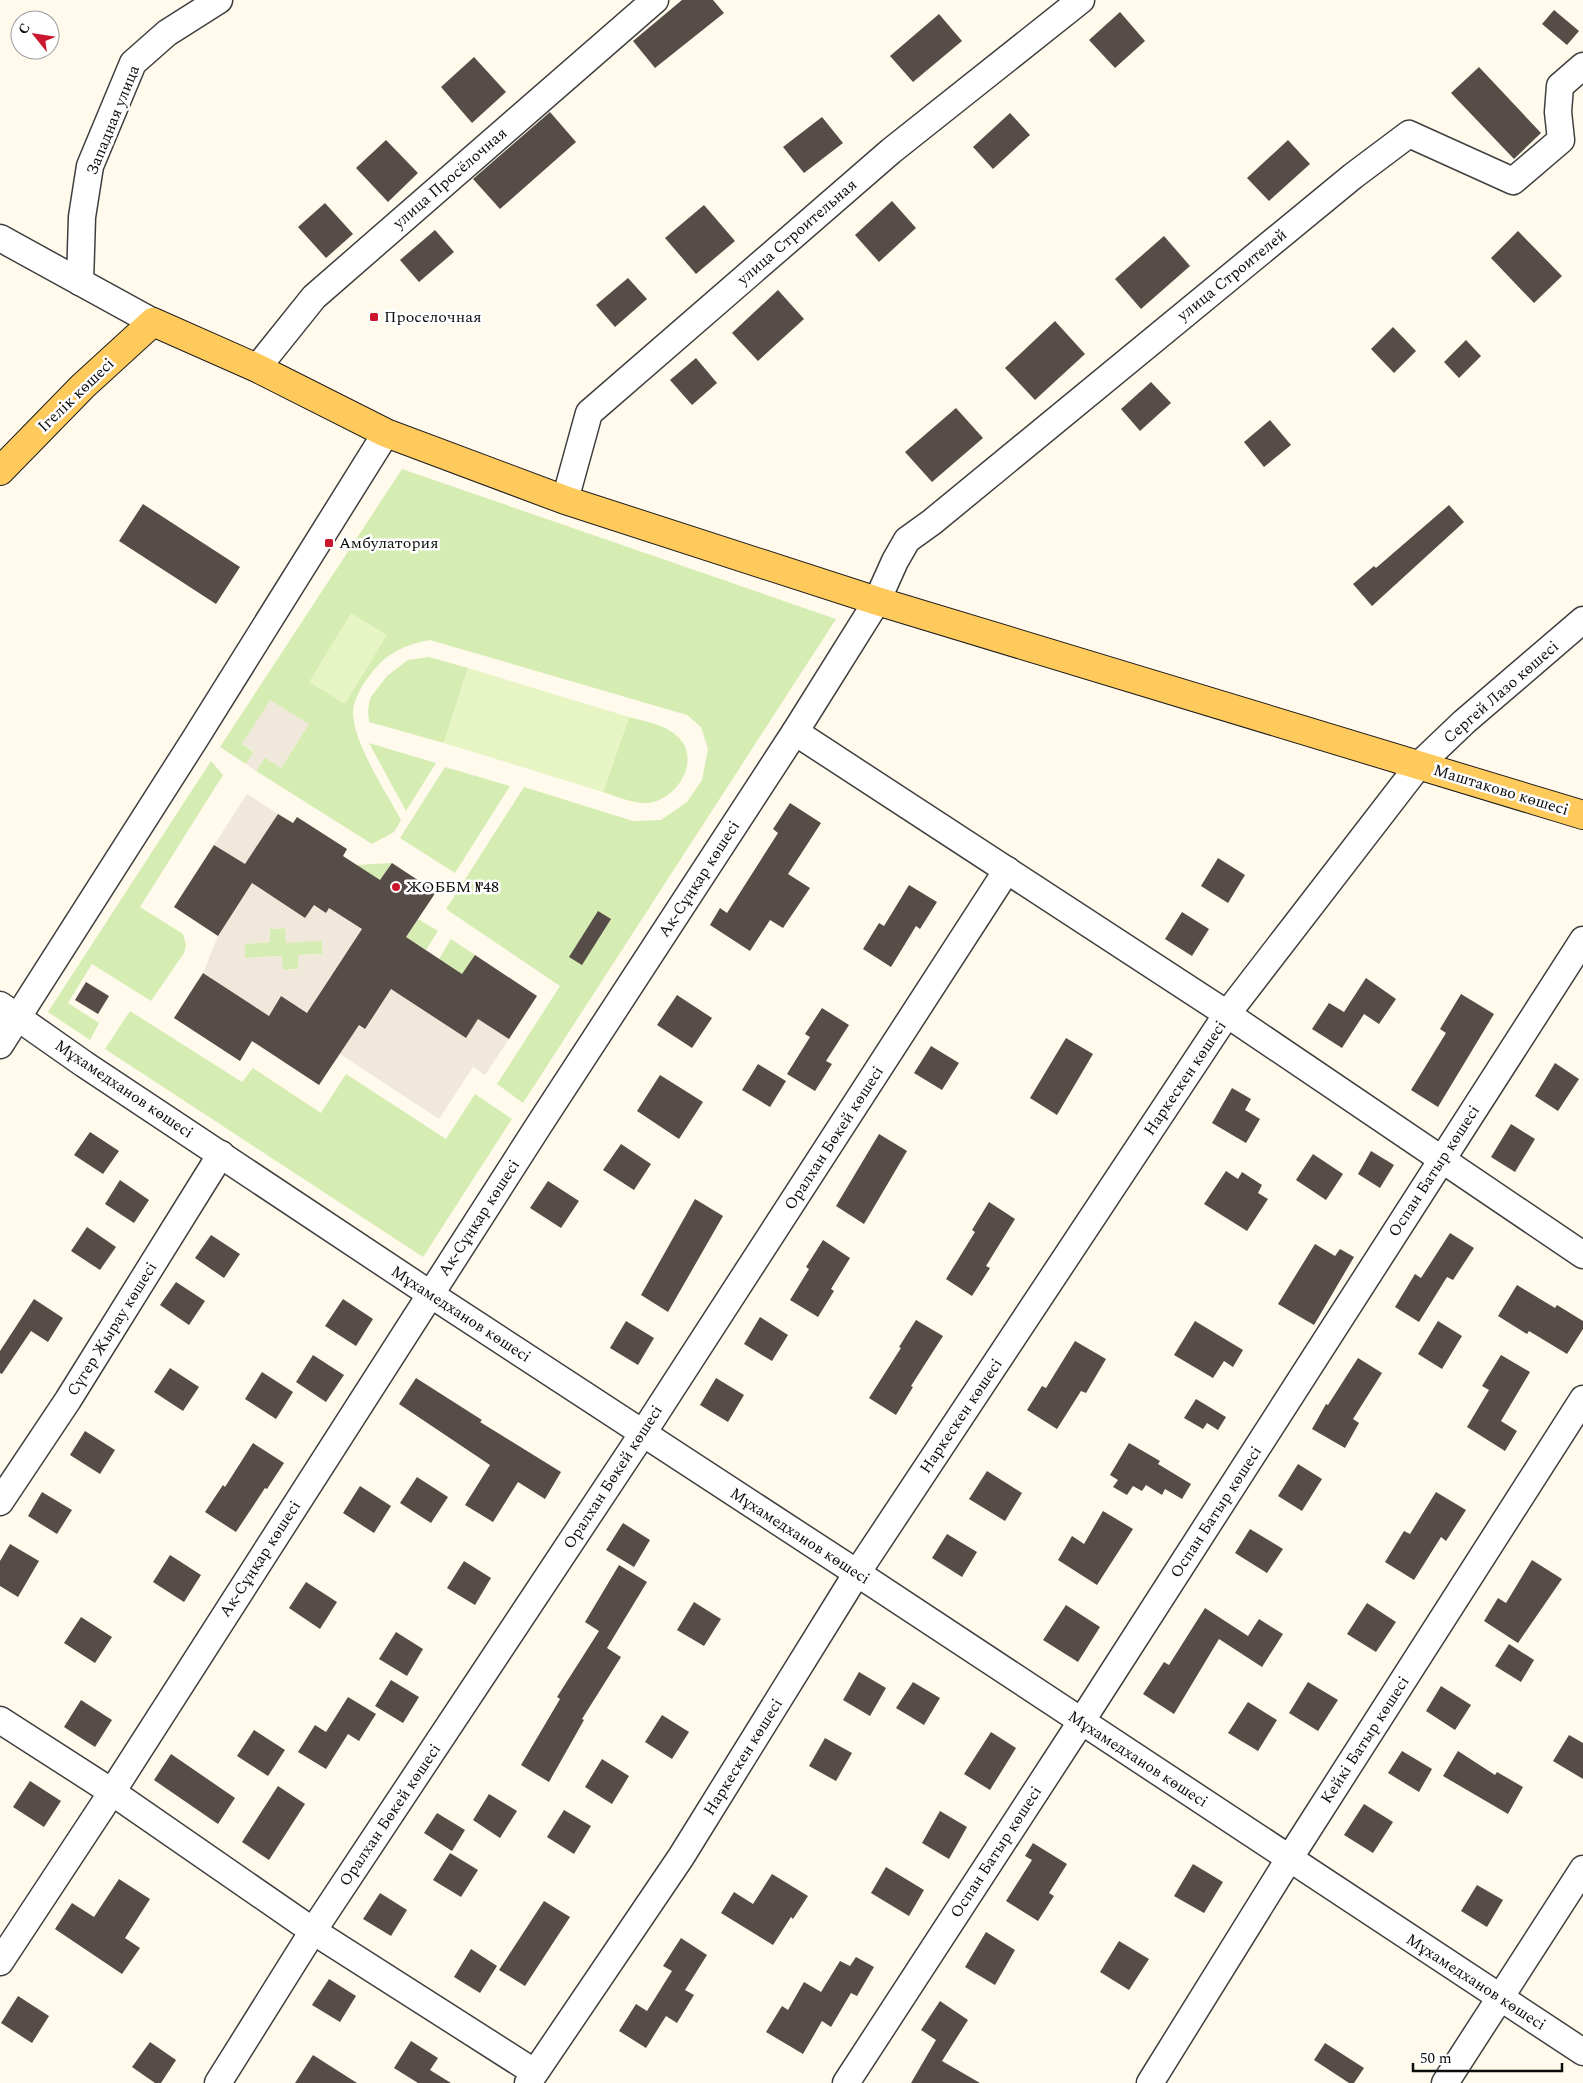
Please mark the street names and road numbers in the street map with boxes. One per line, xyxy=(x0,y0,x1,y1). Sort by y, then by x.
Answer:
street label: Западная улица xyxy=(80,61,146,179)
street label: улица Просёлочная xyxy=(387,121,512,235)
street label: улица Строительная xyxy=(731,173,862,292)
street label: улица Строителей xyxy=(1171,223,1292,328)
street label: Ігелік көшесі xyxy=(32,352,120,438)
street label: Сергей Лазо көшесі xyxy=(1438,635,1564,749)
street label: Маштаково көшесі xyxy=(1431,758,1571,822)
street label: Ақ-Сұңқар көшесі xyxy=(652,816,746,942)
street label: Наркескен көшесі xyxy=(1138,1016,1232,1140)
street label: Мұхамедханов көшесі xyxy=(50,1034,198,1144)
street label: Оралхан Бөкей көшесі xyxy=(778,1061,890,1215)
street label: Оспан Батыр көшесі xyxy=(1382,1100,1486,1242)
street label: Ақ-Сұңқар көшесі xyxy=(432,1155,526,1281)
street label: Сүгер Жырау көшесі xyxy=(61,1257,163,1401)
street label: Мұхамедханов көшесі xyxy=(386,1260,536,1368)
street label: Наркескен көшесі xyxy=(914,1354,1008,1478)
street label: Оралхан Бөкей көшесі xyxy=(557,1400,669,1554)
street label: Оспан Батыр көшесі xyxy=(1164,1441,1268,1583)
street label: Мұхамедханов көшесі xyxy=(725,1482,875,1590)
street label: Ақ-Сұңқар көшесі xyxy=(213,1496,307,1622)
street label: Кейкі Батыр көшесі xyxy=(1315,1671,1415,1809)
street label: Наркескен көшесі xyxy=(697,1694,789,1820)
street label: Мұхамедханов көшесі xyxy=(1063,1705,1213,1813)
street label: Оралхан Бөкей көшесі xyxy=(333,1739,447,1891)
street label: Оспан Батыр көшесі xyxy=(944,1781,1048,1923)
street label: Мұхамедханов көшесі xyxy=(1401,1928,1551,2036)

